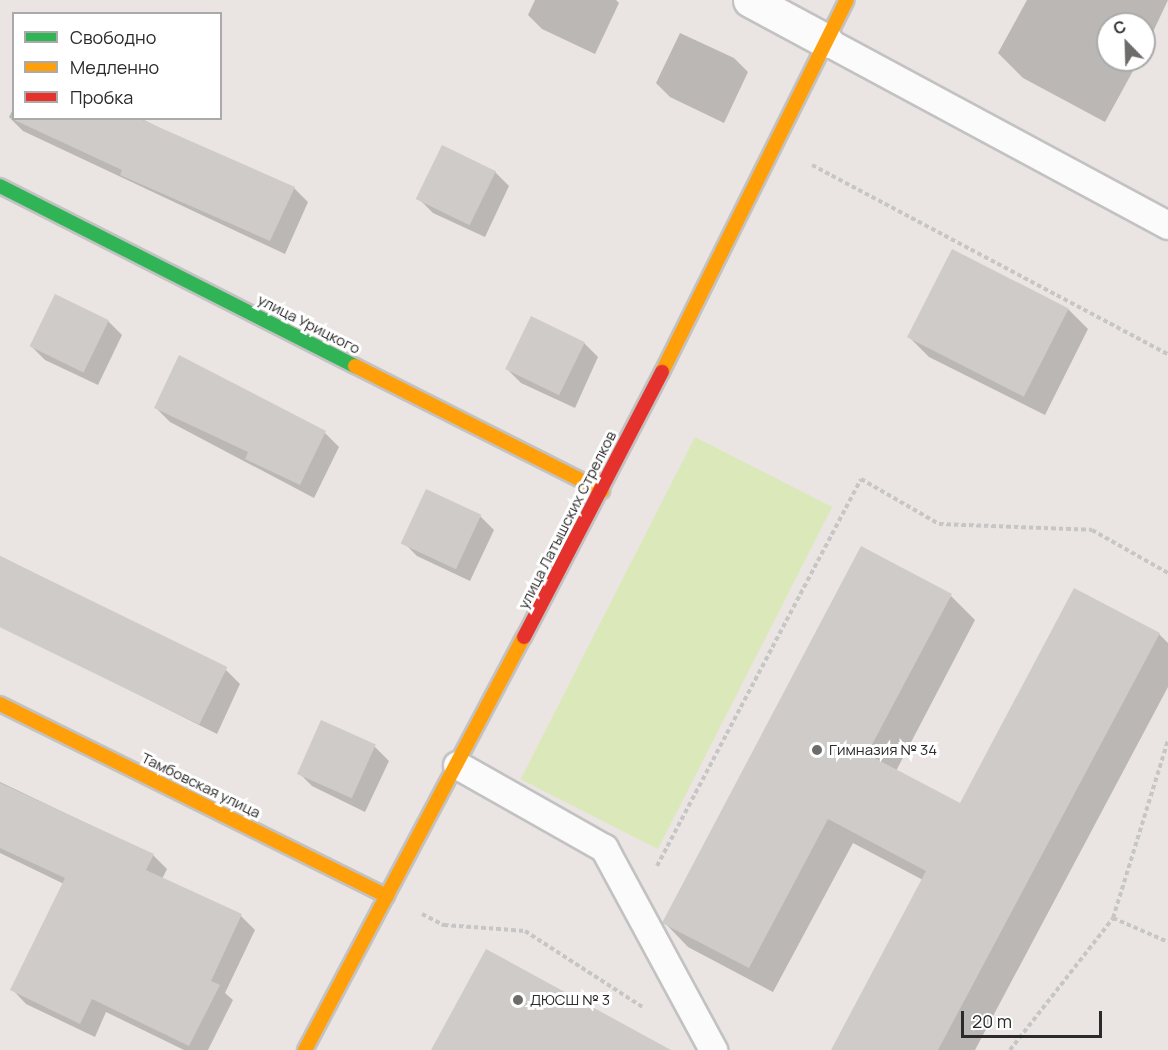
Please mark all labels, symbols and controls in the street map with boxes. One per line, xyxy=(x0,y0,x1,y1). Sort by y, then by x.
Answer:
legend xyxy=(12,12,222,120)
north arrow xyxy=(1096,12,1156,72)
text: С xyxy=(1110,15,1129,40)
text: Свободно xyxy=(70,25,156,49)
text: Медленно xyxy=(70,55,159,79)
text: Пробка xyxy=(70,85,133,109)
street label: улица Урицкого xyxy=(255,290,363,358)
street label: улица Латышских Стрелков xyxy=(514,428,620,612)
place label: Гимназия № 34 xyxy=(829,741,937,759)
marker: Гимназия № 34 xyxy=(810,743,824,757)
street label: Тамбовская улица xyxy=(139,748,263,822)
place label: ДЮСШ № 3 xyxy=(530,991,610,1009)
marker: ДЮСШ № 3 xyxy=(511,993,525,1007)
scale bar xyxy=(964,999,1105,1037)
text: 20 m xyxy=(972,1009,1012,1033)

